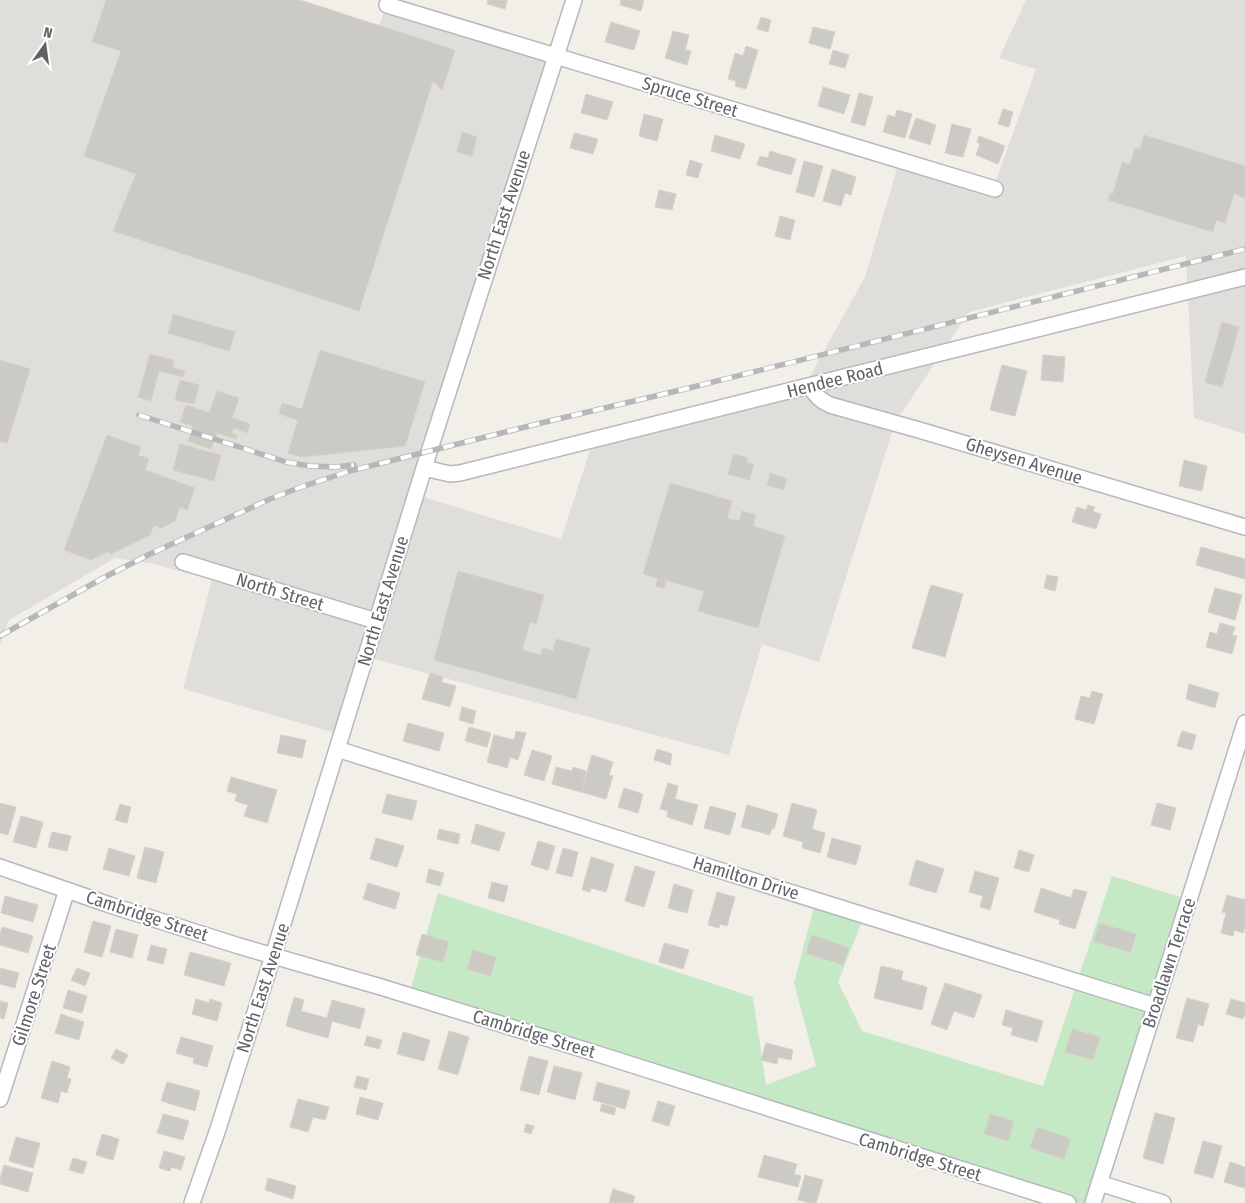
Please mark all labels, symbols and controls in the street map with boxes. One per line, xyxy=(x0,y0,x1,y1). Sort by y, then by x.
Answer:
north arrow xyxy=(20,20,70,70)
text: N xyxy=(42,24,54,42)
street label: Spruce Street xyxy=(639,72,741,122)
street label: North East Avenue xyxy=(473,147,535,283)
street label: Hendee Road xyxy=(785,357,885,403)
street label: Gheysen Avenue xyxy=(963,433,1085,489)
street label: North East Avenue xyxy=(353,533,413,669)
street label: North Street xyxy=(233,568,327,616)
street label: Hamilton Drive xyxy=(690,851,802,905)
street label: Cambridge Street xyxy=(83,886,211,946)
street label: Broadlawn Terrace xyxy=(1138,895,1200,1031)
street label: North East Avenue xyxy=(232,920,294,1056)
street label: Gilmore Street xyxy=(7,941,61,1049)
street label: Cambridge Street xyxy=(470,1005,598,1063)
street label: Cambridge Street xyxy=(856,1128,984,1186)

